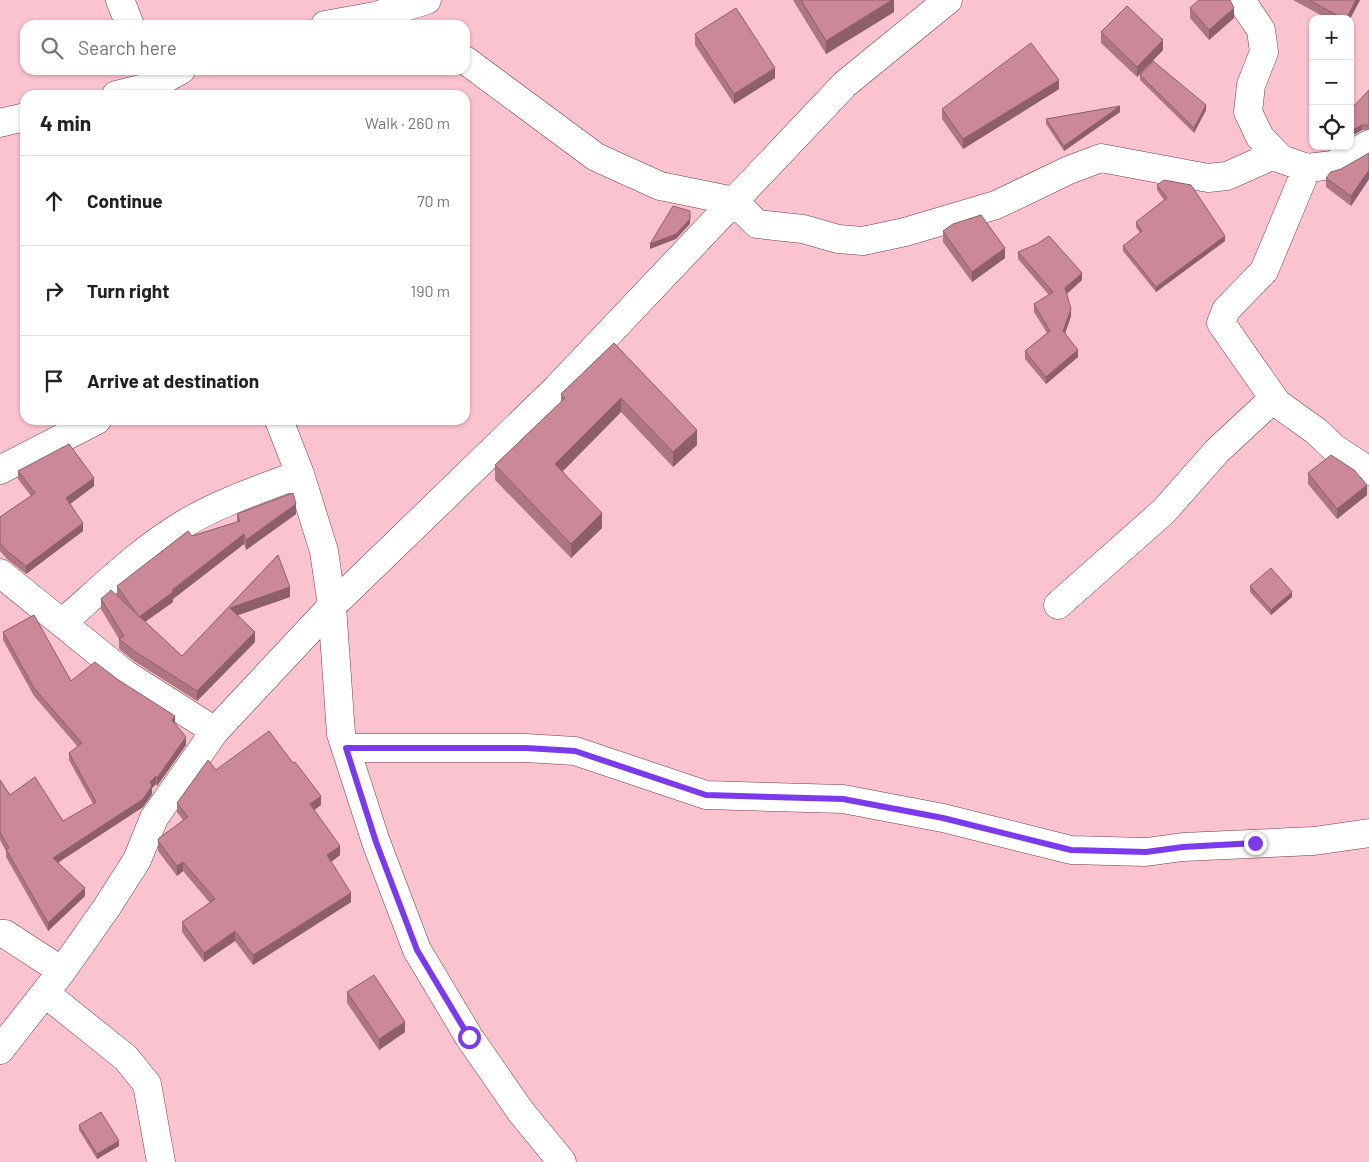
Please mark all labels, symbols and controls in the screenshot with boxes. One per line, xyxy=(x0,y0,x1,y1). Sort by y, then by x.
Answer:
map controls xyxy=(1309,15,1354,150)
button: + xyxy=(1309,15,1354,60)
search box xyxy=(20,20,470,75)
icon: search xyxy=(38,34,66,62)
text: Search here xyxy=(78,36,177,59)
button: − xyxy=(1309,60,1354,105)
button: locate xyxy=(1309,105,1354,150)
text: 4 min xyxy=(40,110,91,135)
text: Walk · 260 m xyxy=(365,113,450,132)
icon: ahead xyxy=(40,187,68,215)
text: Continue xyxy=(87,189,163,212)
text: 70 m xyxy=(417,191,450,210)
icon: right xyxy=(40,277,68,305)
text: Turn right xyxy=(87,279,169,302)
text: 190 m xyxy=(411,281,450,300)
icon: arrive xyxy=(40,367,68,395)
text: Arrive at destination xyxy=(87,369,259,392)
route end xyxy=(1244,832,1267,855)
route start xyxy=(458,1026,481,1049)

